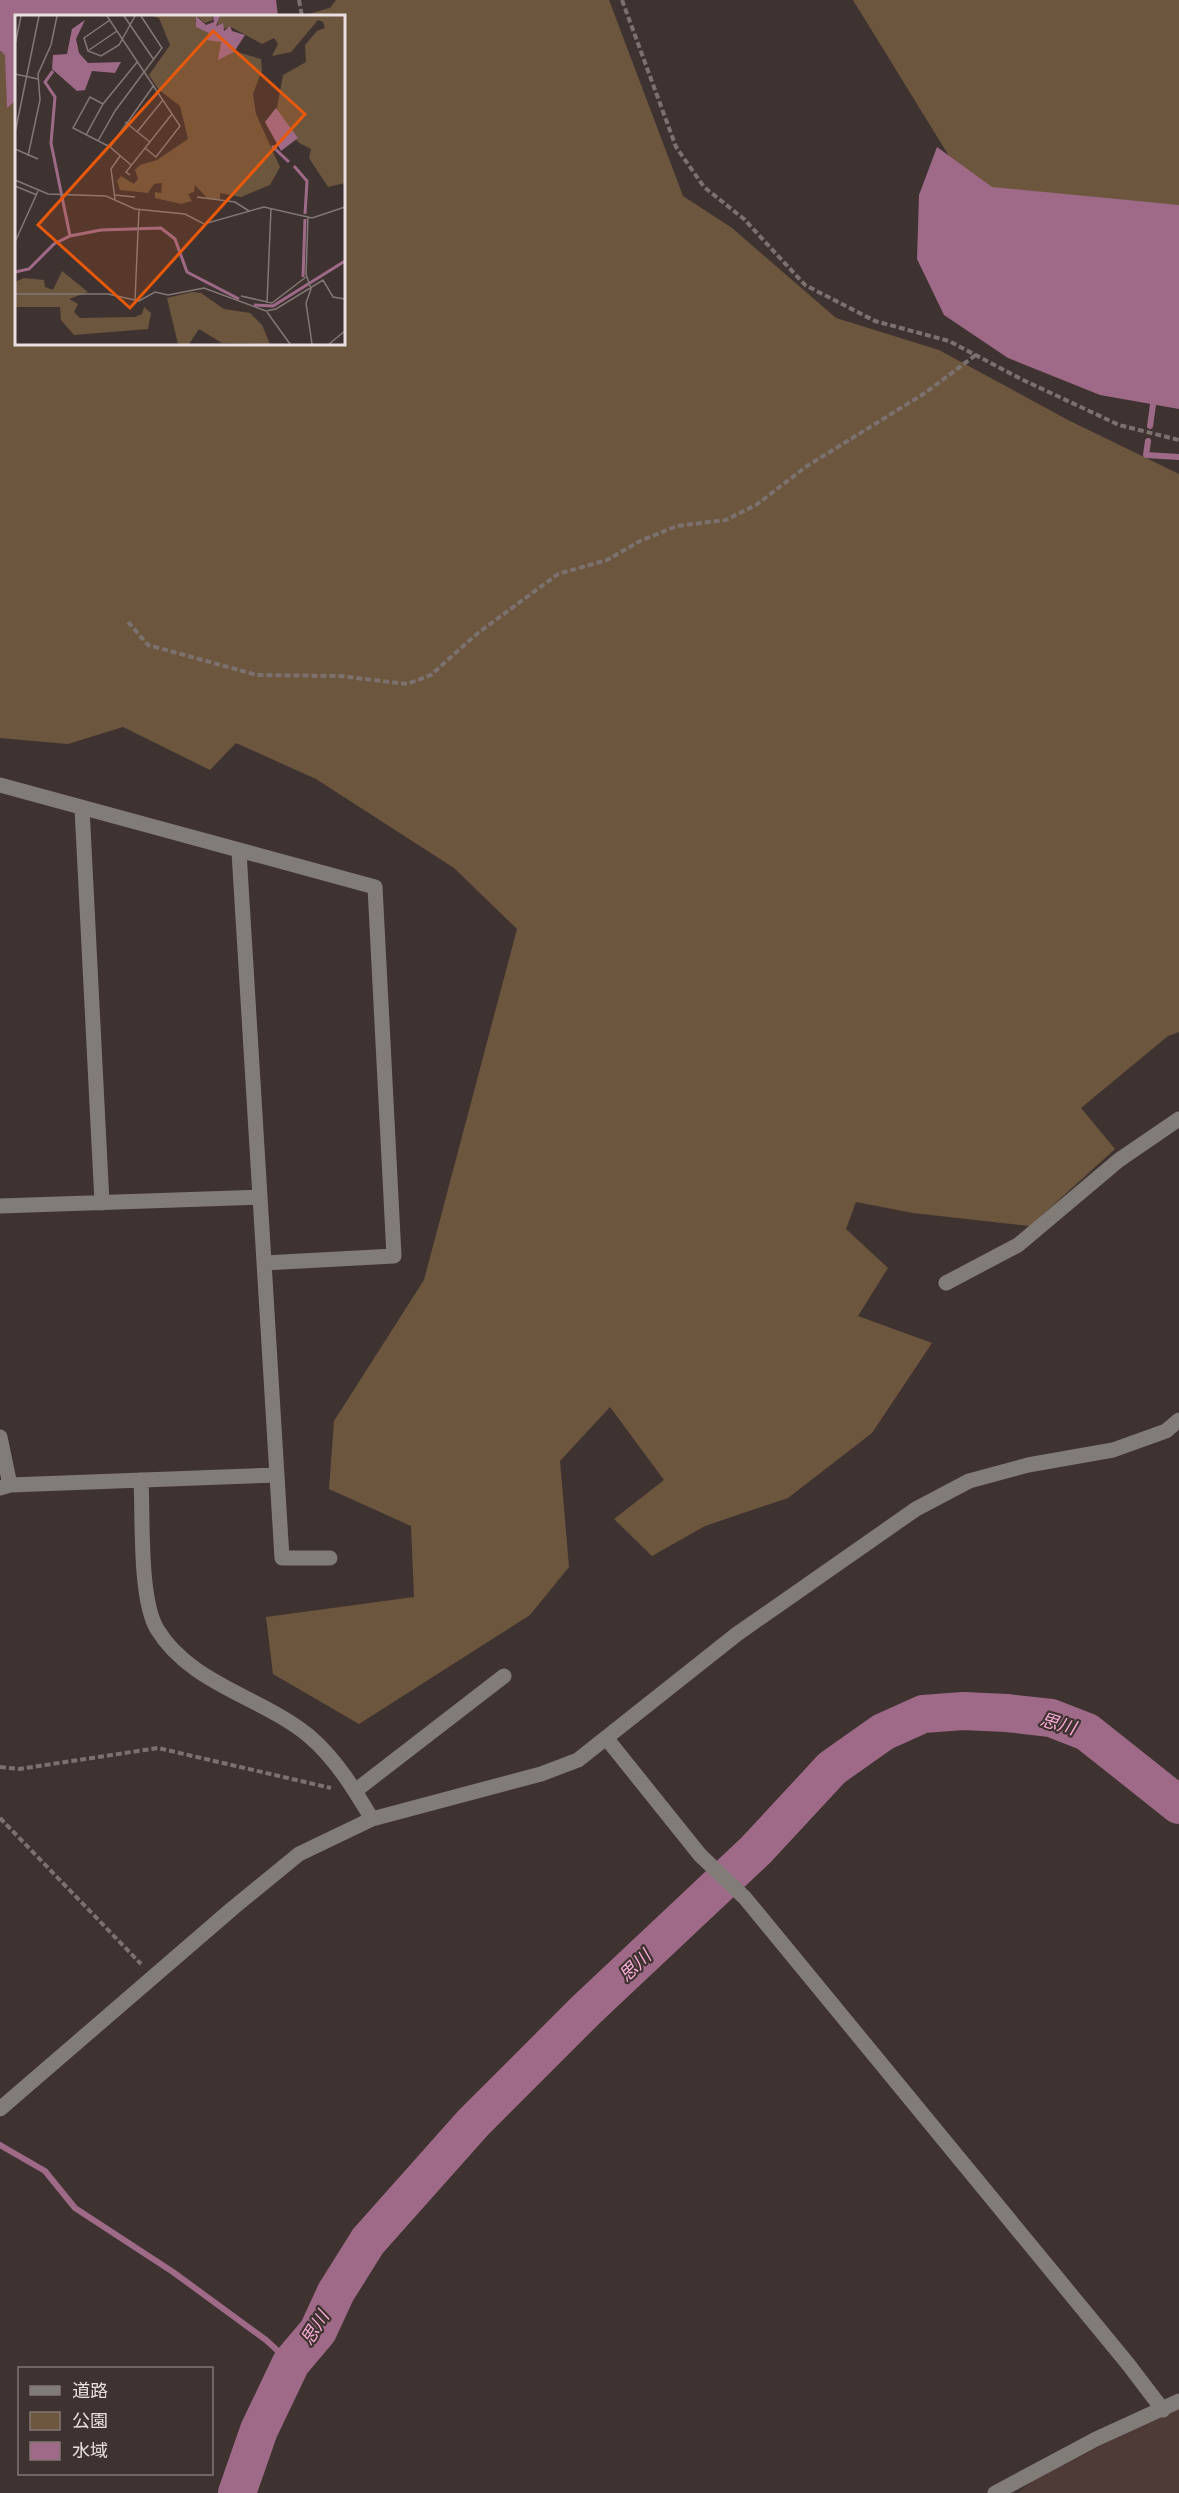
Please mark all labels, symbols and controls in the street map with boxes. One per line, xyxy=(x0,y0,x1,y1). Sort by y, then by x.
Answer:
inset map xyxy=(15,15,345,345)
water label: 思川 xyxy=(1037,1708,1081,1741)
water label: 思川 xyxy=(614,1943,658,1987)
water label: 思川 xyxy=(295,2305,336,2350)
legend xyxy=(18,2367,213,2475)
text: 道路 xyxy=(72,2379,108,2403)
text: 公園 xyxy=(72,2409,108,2433)
text: 水域 xyxy=(72,2439,108,2463)

